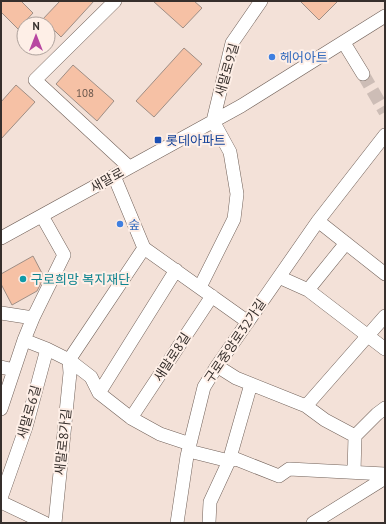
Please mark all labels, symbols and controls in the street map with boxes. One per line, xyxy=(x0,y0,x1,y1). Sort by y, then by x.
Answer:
north arrow xyxy=(16,16,56,56)
text: N xyxy=(32,19,40,33)
street label: 새말로9길 xyxy=(211,41,243,99)
place label: 헤어아트 xyxy=(280,49,328,66)
marker: 헤어아트 xyxy=(267,52,277,62)
house number: 108 xyxy=(76,86,94,100)
place label: 롯데아파트 xyxy=(166,132,226,149)
marker: 롯데아파트 xyxy=(153,135,163,145)
street label: 새말로 xyxy=(87,164,127,196)
place label: 숲 xyxy=(128,216,140,233)
marker: 숲 xyxy=(115,219,125,229)
place label: 구로희망 복지재단 xyxy=(31,271,130,288)
marker: 구로희망 복지재단 xyxy=(18,274,28,284)
street label: 구로중앙로32가길 xyxy=(201,296,269,386)
street label: 새말로8길 xyxy=(150,329,194,385)
street label: 새말로6길 xyxy=(13,383,45,441)
street label: 새말로8가길 xyxy=(51,408,75,476)

